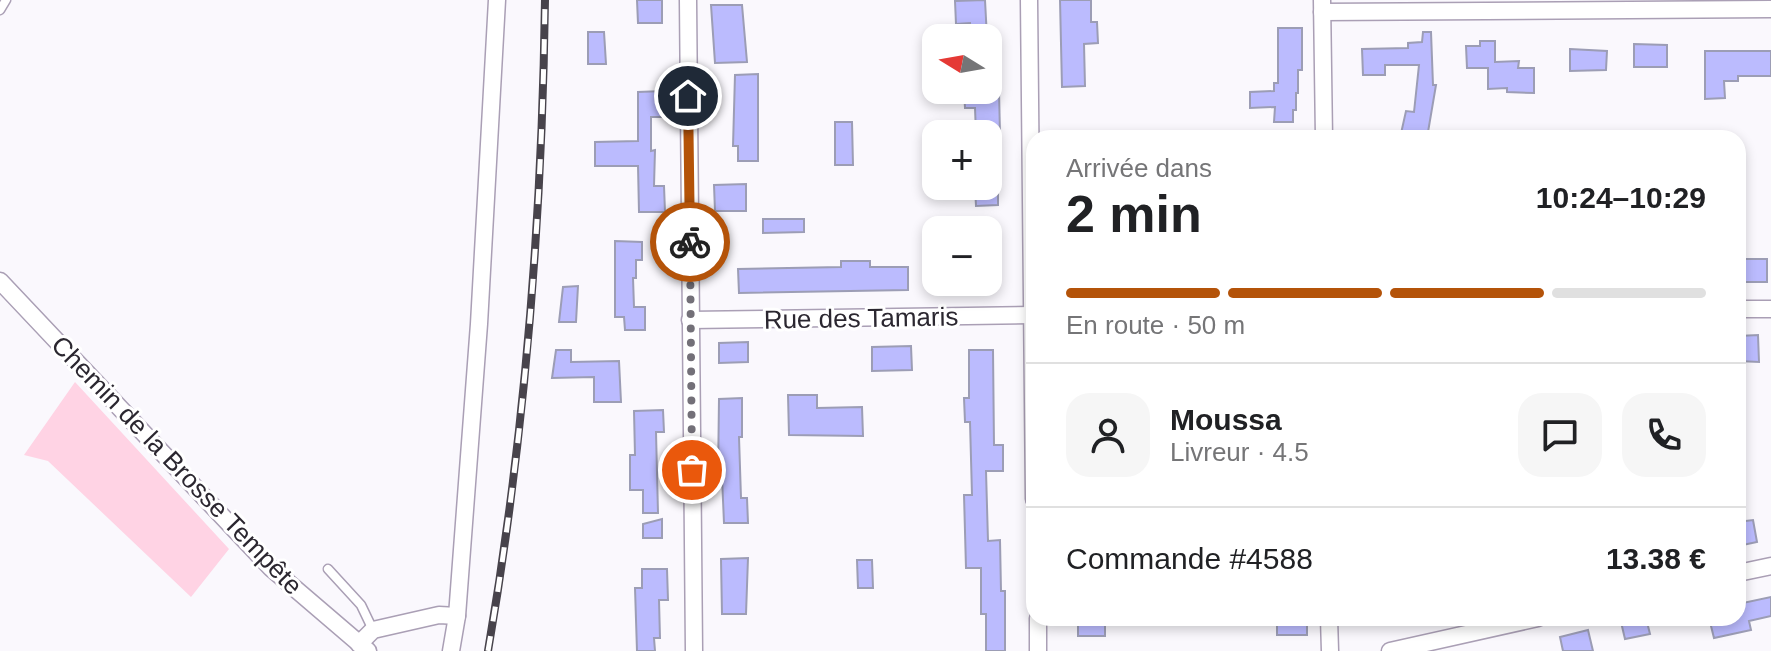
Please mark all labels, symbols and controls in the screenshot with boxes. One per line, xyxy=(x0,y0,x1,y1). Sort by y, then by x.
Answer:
north arrow xyxy=(922,24,1002,104)
map controls xyxy=(922,24,1002,296)
pin xyxy=(654,62,722,130)
icon: home xyxy=(666,74,710,118)
button: + xyxy=(922,120,1002,200)
text: Arrivée dans xyxy=(1066,153,1212,183)
text: 10:24–10:29 xyxy=(1536,181,1706,214)
text: 2 min xyxy=(1066,185,1202,243)
courier xyxy=(650,202,730,282)
button: − xyxy=(922,216,1002,296)
icon: bike xyxy=(668,220,712,264)
street label: Rue des Tamaris xyxy=(763,301,959,335)
text: En route · 50 m xyxy=(1066,310,1245,340)
street label: Chemin de la Brosse Tempête xyxy=(45,329,309,601)
button: person xyxy=(1066,393,1150,477)
button: chat xyxy=(1518,393,1602,477)
button: phone xyxy=(1622,393,1706,477)
text: Moussa xyxy=(1170,403,1282,436)
pin xyxy=(658,436,726,504)
text: Livreur · 4.5 xyxy=(1170,437,1309,467)
icon: bag xyxy=(670,448,714,492)
text: Commande #4588 xyxy=(1066,542,1313,575)
text: 13.38 € xyxy=(1606,542,1706,575)

